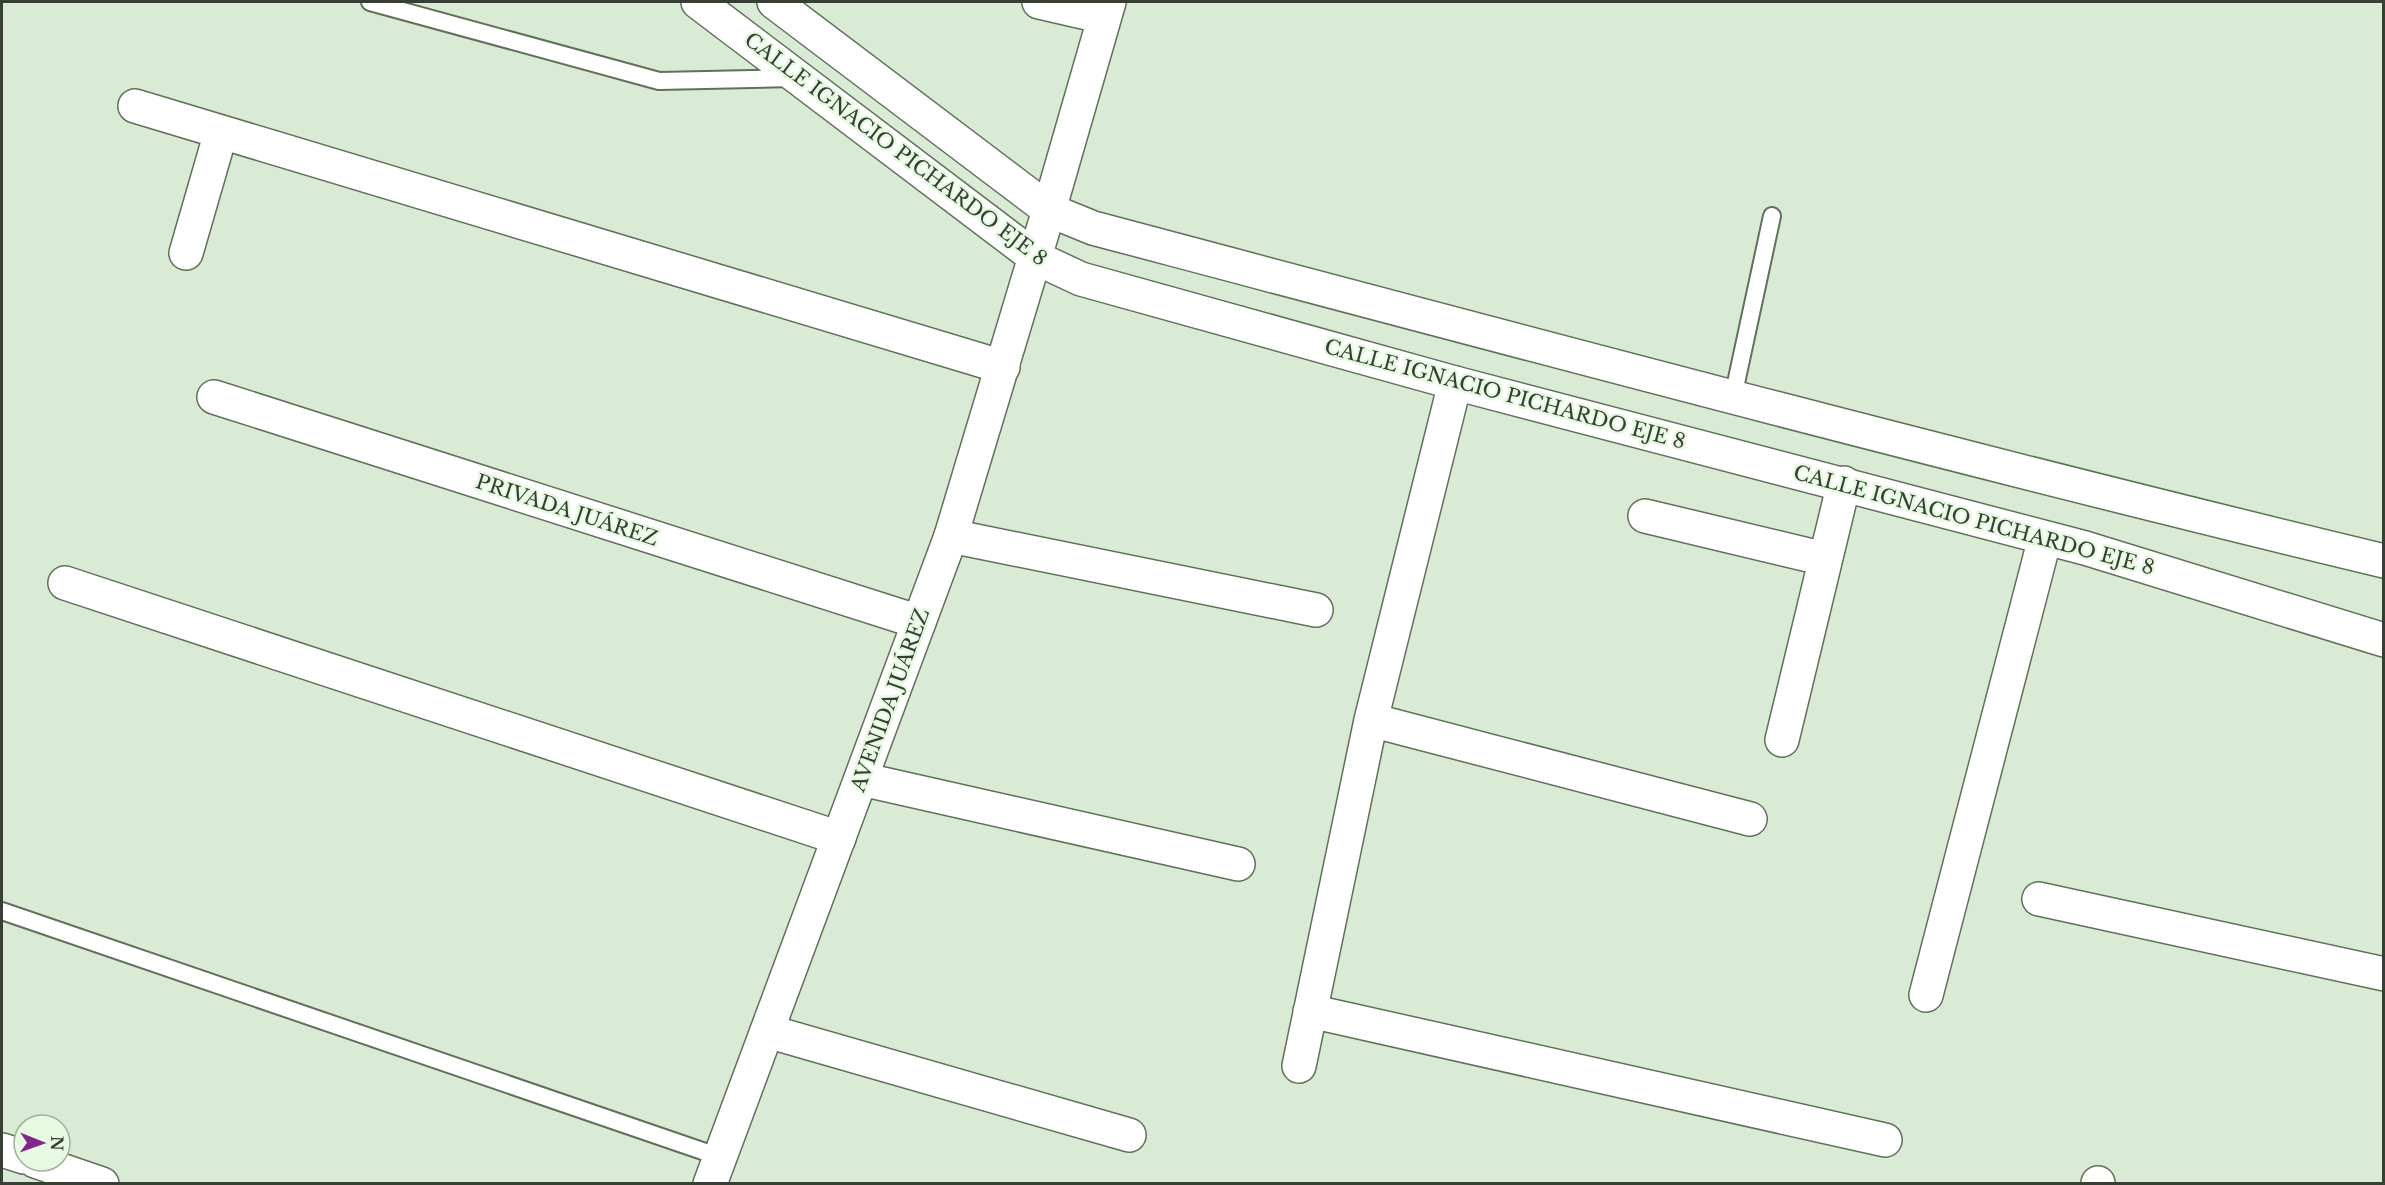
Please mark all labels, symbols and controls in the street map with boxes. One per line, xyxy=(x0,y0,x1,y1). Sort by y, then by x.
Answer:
street label: CALLE IGNACIO PICHARDO EJE 8 xyxy=(740,27,1052,271)
street label: CALLE IGNACIO PICHARDO EJE 8 xyxy=(1322,334,1688,454)
street label: CALLE IGNACIO PICHARDO EJE 8 xyxy=(1791,460,2157,580)
street label: PRIVADA JUÁREZ xyxy=(473,468,661,551)
street label: AVENIDA JUÁREZ xyxy=(844,605,934,796)
north arrow xyxy=(12,1113,72,1173)
text: N xyxy=(47,1136,67,1151)

